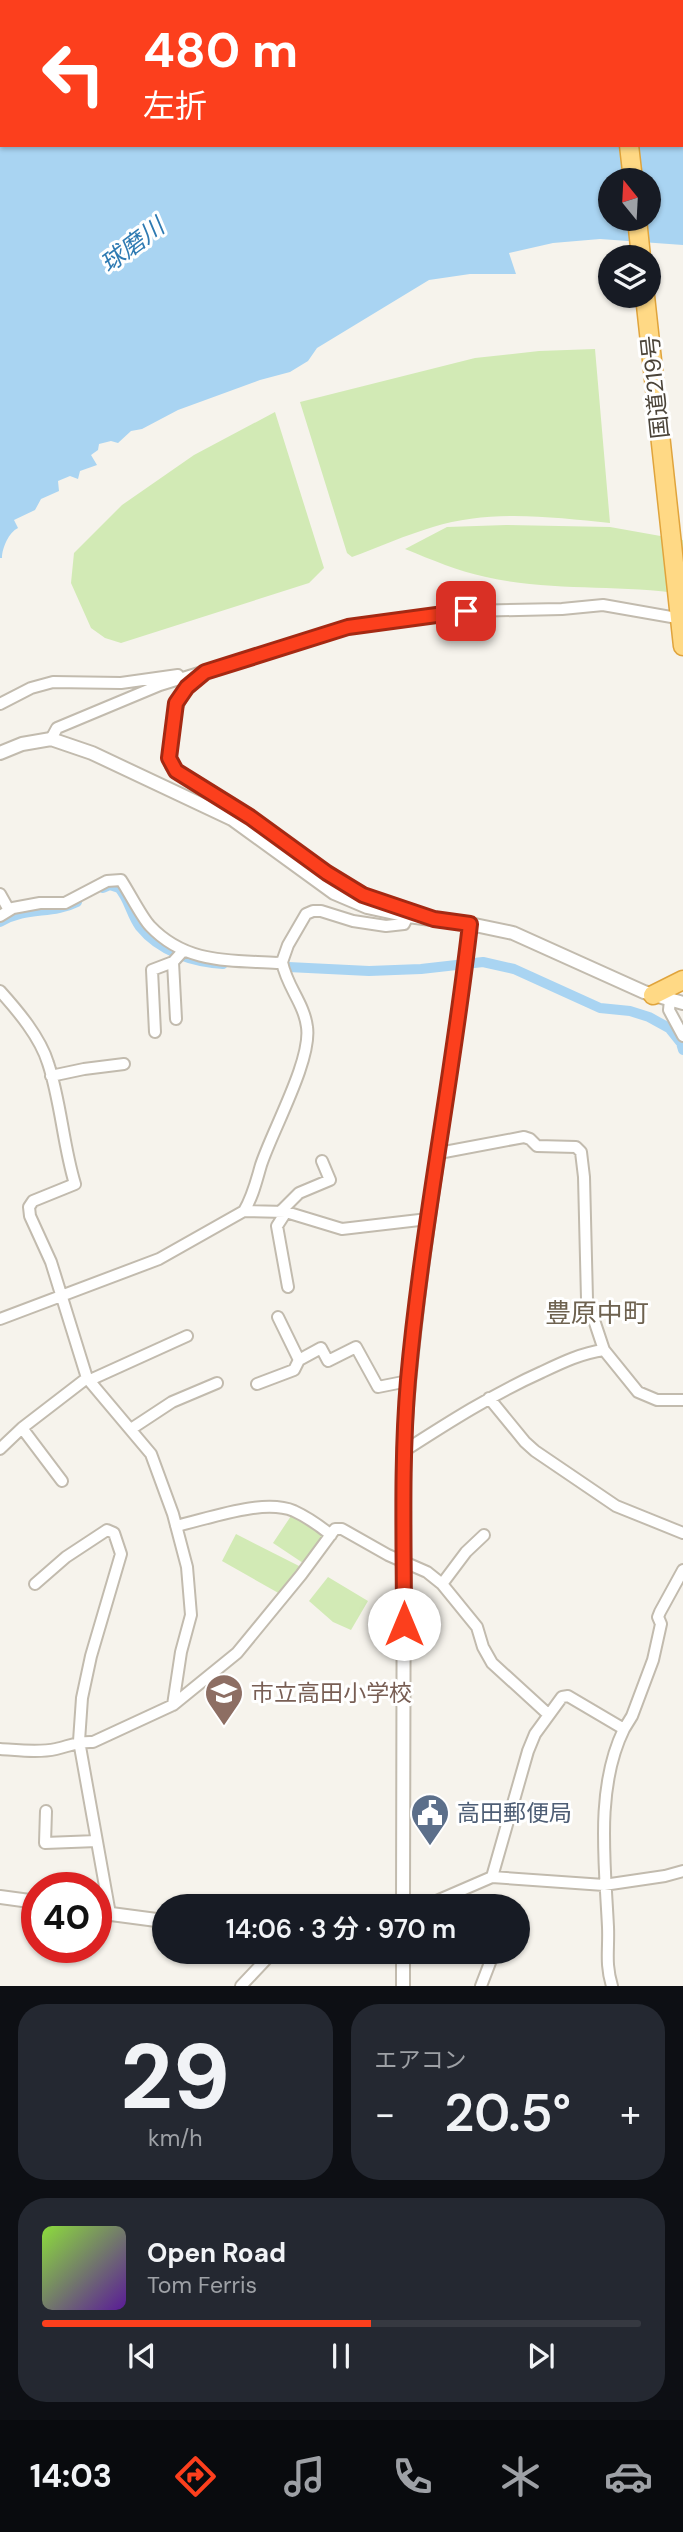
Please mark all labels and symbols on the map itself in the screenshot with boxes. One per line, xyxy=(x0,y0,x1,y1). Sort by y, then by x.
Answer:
north arrow xyxy=(598,168,662,231)
water label: 球磨川 xyxy=(94,209,172,279)
street label: 国道219号 xyxy=(635,334,675,440)
pin xyxy=(436,581,496,641)
district label: 豊原中町 xyxy=(545,1296,649,1330)
position arrow xyxy=(367,1587,441,1661)
school or university icon: 市立高田小学校 xyxy=(203,1672,245,1727)
place label: 市立高田小学校 xyxy=(251,1678,412,1708)
public building icon: 高田郵便局 xyxy=(409,1792,451,1847)
place label: 高田郵便局 xyxy=(457,1798,572,1828)
speed limit sign: 40 xyxy=(21,1872,112,1963)

